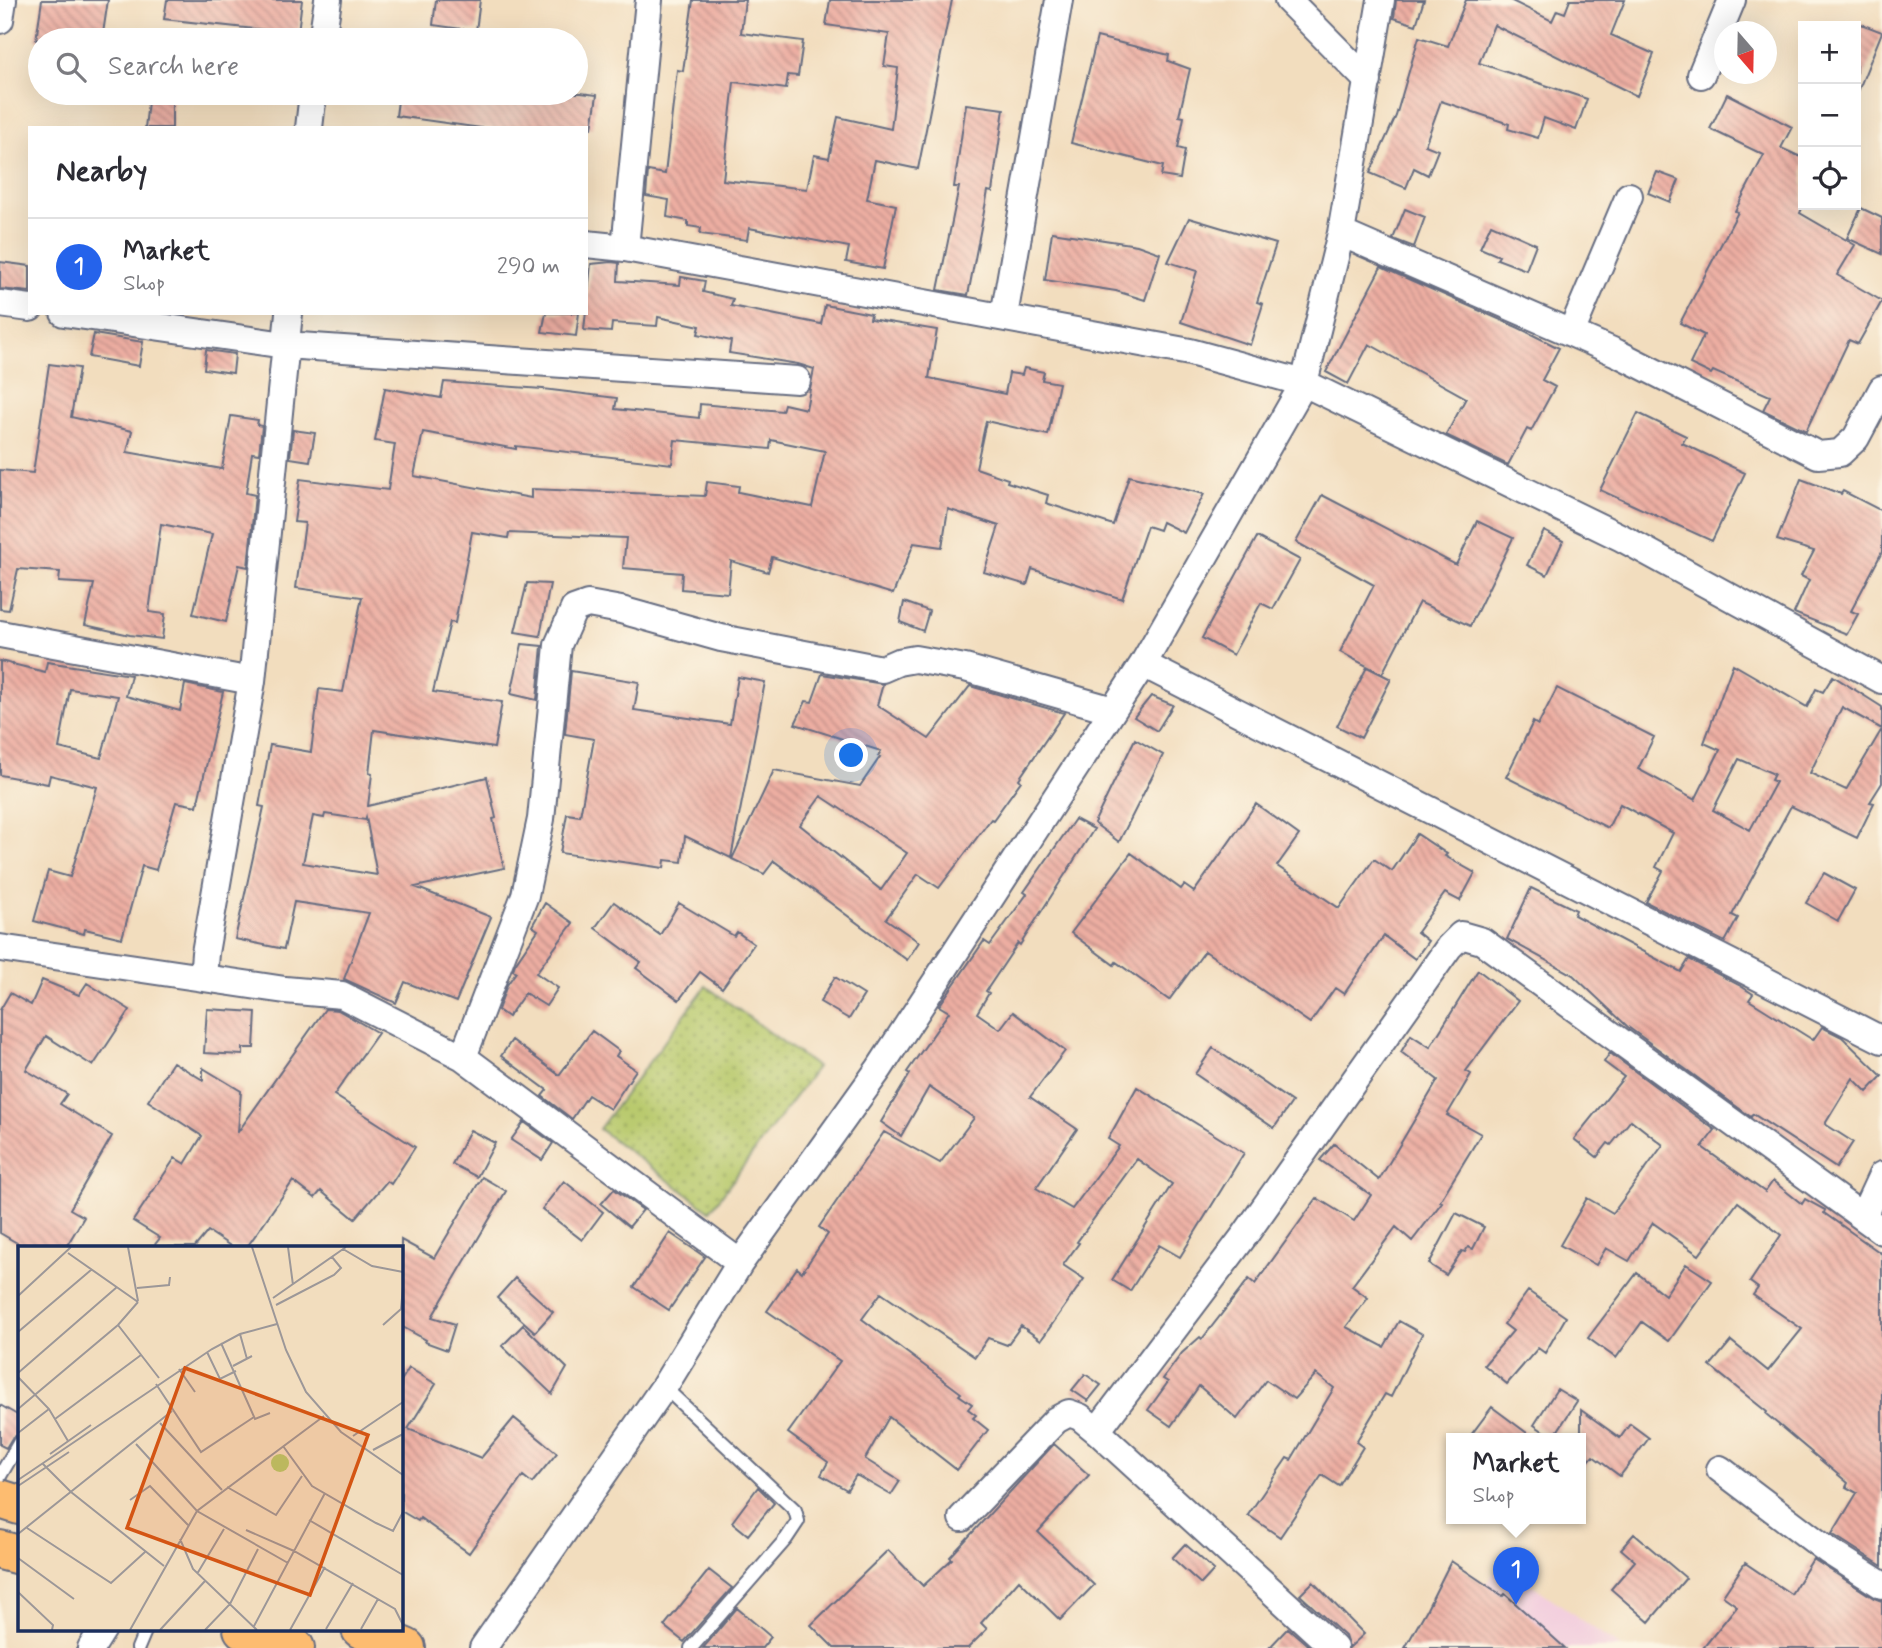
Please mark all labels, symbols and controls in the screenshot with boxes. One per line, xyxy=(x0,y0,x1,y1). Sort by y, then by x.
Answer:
north arrow xyxy=(1714,21,1777,84)
map controls xyxy=(1798,21,1861,210)
button: + xyxy=(1798,21,1861,84)
search box xyxy=(28,28,588,105)
icon: search xyxy=(52,48,90,86)
text: Search here xyxy=(108,50,239,84)
button: − xyxy=(1798,84,1861,147)
button: locate xyxy=(1798,147,1861,210)
text: Nearby xyxy=(56,152,147,191)
text: Market xyxy=(123,235,210,269)
text: 1 xyxy=(74,252,84,282)
text: 290 m xyxy=(497,252,560,282)
text: Shop xyxy=(123,269,165,299)
your location xyxy=(834,738,868,772)
inset map xyxy=(18,1246,402,1630)
popup xyxy=(1446,1433,1586,1524)
text: Market xyxy=(1473,1447,1559,1481)
text: Shop xyxy=(1473,1481,1515,1511)
pin: 1 xyxy=(1493,1547,1539,1605)

